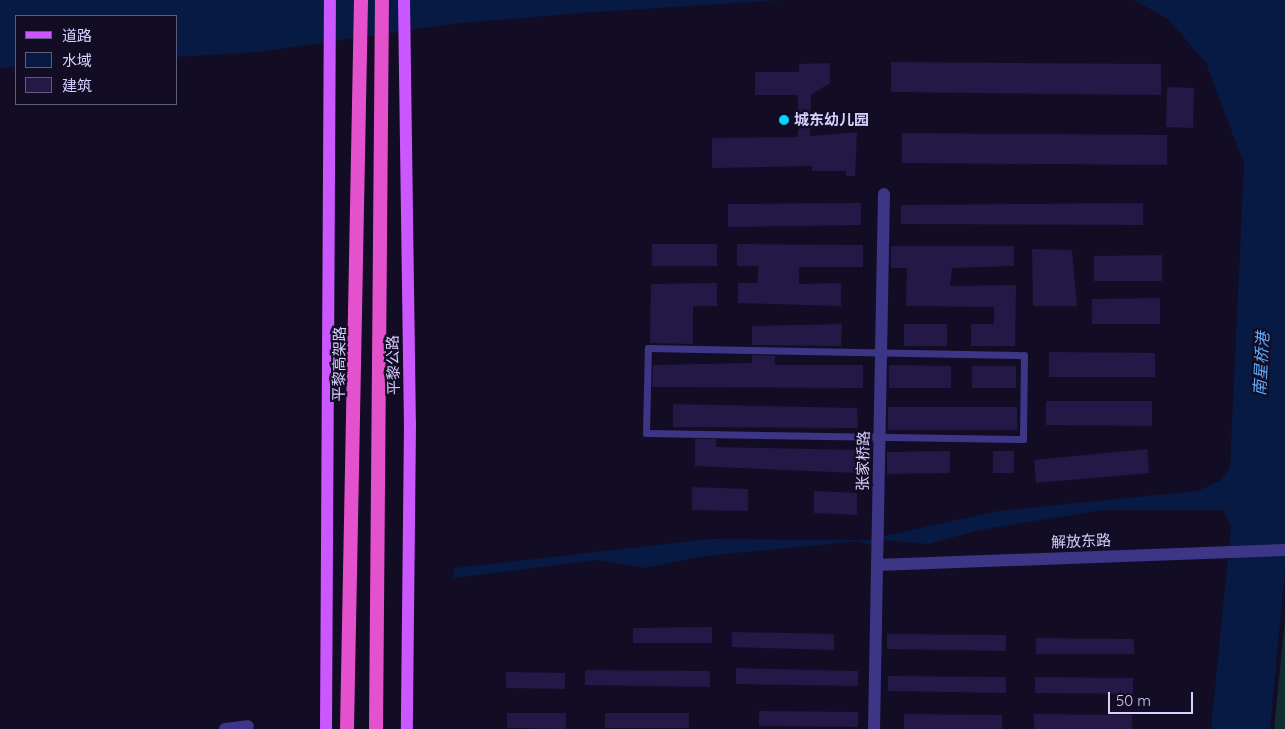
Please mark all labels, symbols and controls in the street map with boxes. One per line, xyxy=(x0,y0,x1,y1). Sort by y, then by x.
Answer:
legend xyxy=(15,15,178,105)
text: 道路 xyxy=(62,26,92,45)
text: 水域 xyxy=(62,51,92,70)
text: 建筑 xyxy=(62,76,92,95)
place label: 城东幼儿园 xyxy=(794,111,869,129)
marker: 城东幼儿园 xyxy=(778,114,790,126)
street label: 平黎高架路 xyxy=(329,326,349,402)
water label: 南星桥港 xyxy=(1250,332,1272,396)
street label: 平黎公路 xyxy=(383,335,403,395)
street label: 张家桥路 xyxy=(853,431,873,491)
street label: 解放东路 xyxy=(1051,531,1111,551)
scale bar xyxy=(1110,682,1195,714)
text: 50 m xyxy=(1116,691,1151,710)

